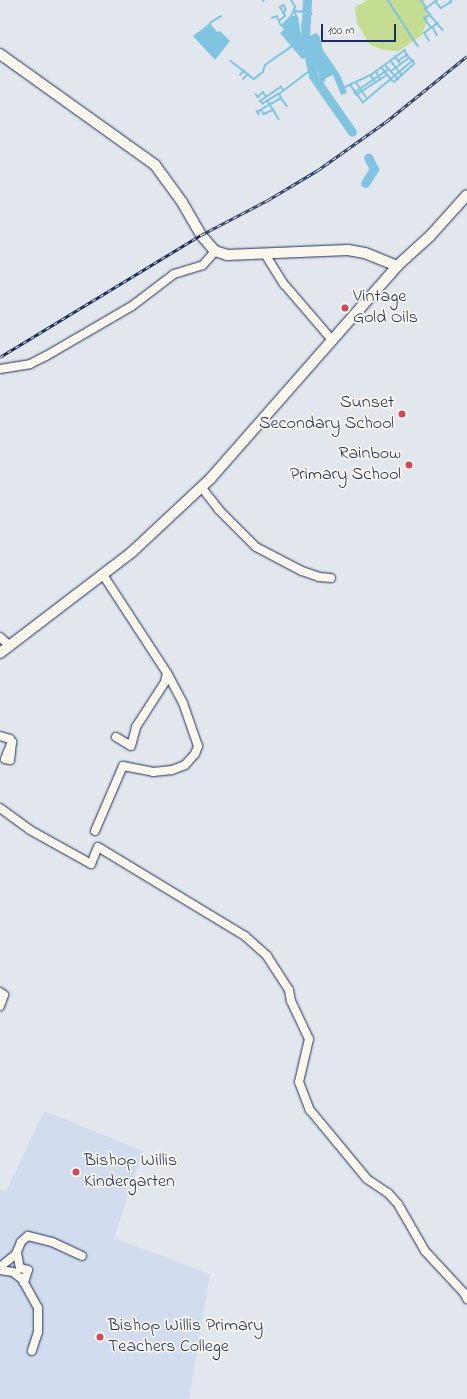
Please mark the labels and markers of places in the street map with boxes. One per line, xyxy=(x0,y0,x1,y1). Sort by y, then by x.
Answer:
place label: Vintage Gold Oils xyxy=(353,287,418,330)
marker: Vintage Gold Oils xyxy=(340,303,350,313)
place label: Sunset Secondary School xyxy=(259,393,394,436)
marker: Sunset Secondary School xyxy=(397,409,407,419)
place label: Rainbow Primary School xyxy=(290,444,401,486)
marker: Rainbow Primary School xyxy=(404,460,414,470)
place label: Bishop Willis Kindergarten xyxy=(84,1151,177,1194)
marker: Bishop Willis Kindergarten xyxy=(71,1167,81,1177)
place label: Bishop Willis Primary Teachers College xyxy=(108,1316,263,1358)
marker: Bishop Willis Primary Teachers College xyxy=(95,1332,105,1342)

